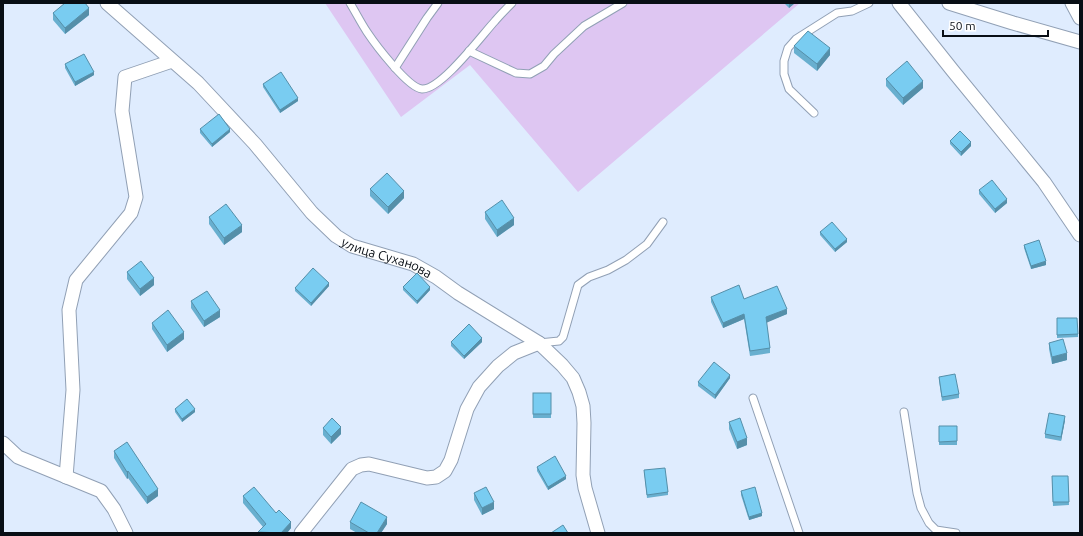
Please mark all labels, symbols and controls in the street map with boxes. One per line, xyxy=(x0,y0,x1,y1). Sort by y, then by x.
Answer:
scale bar xyxy=(943,12,1048,38)
text: 50 m xyxy=(949,19,976,32)
street label: улица Суханова xyxy=(339,234,435,280)

